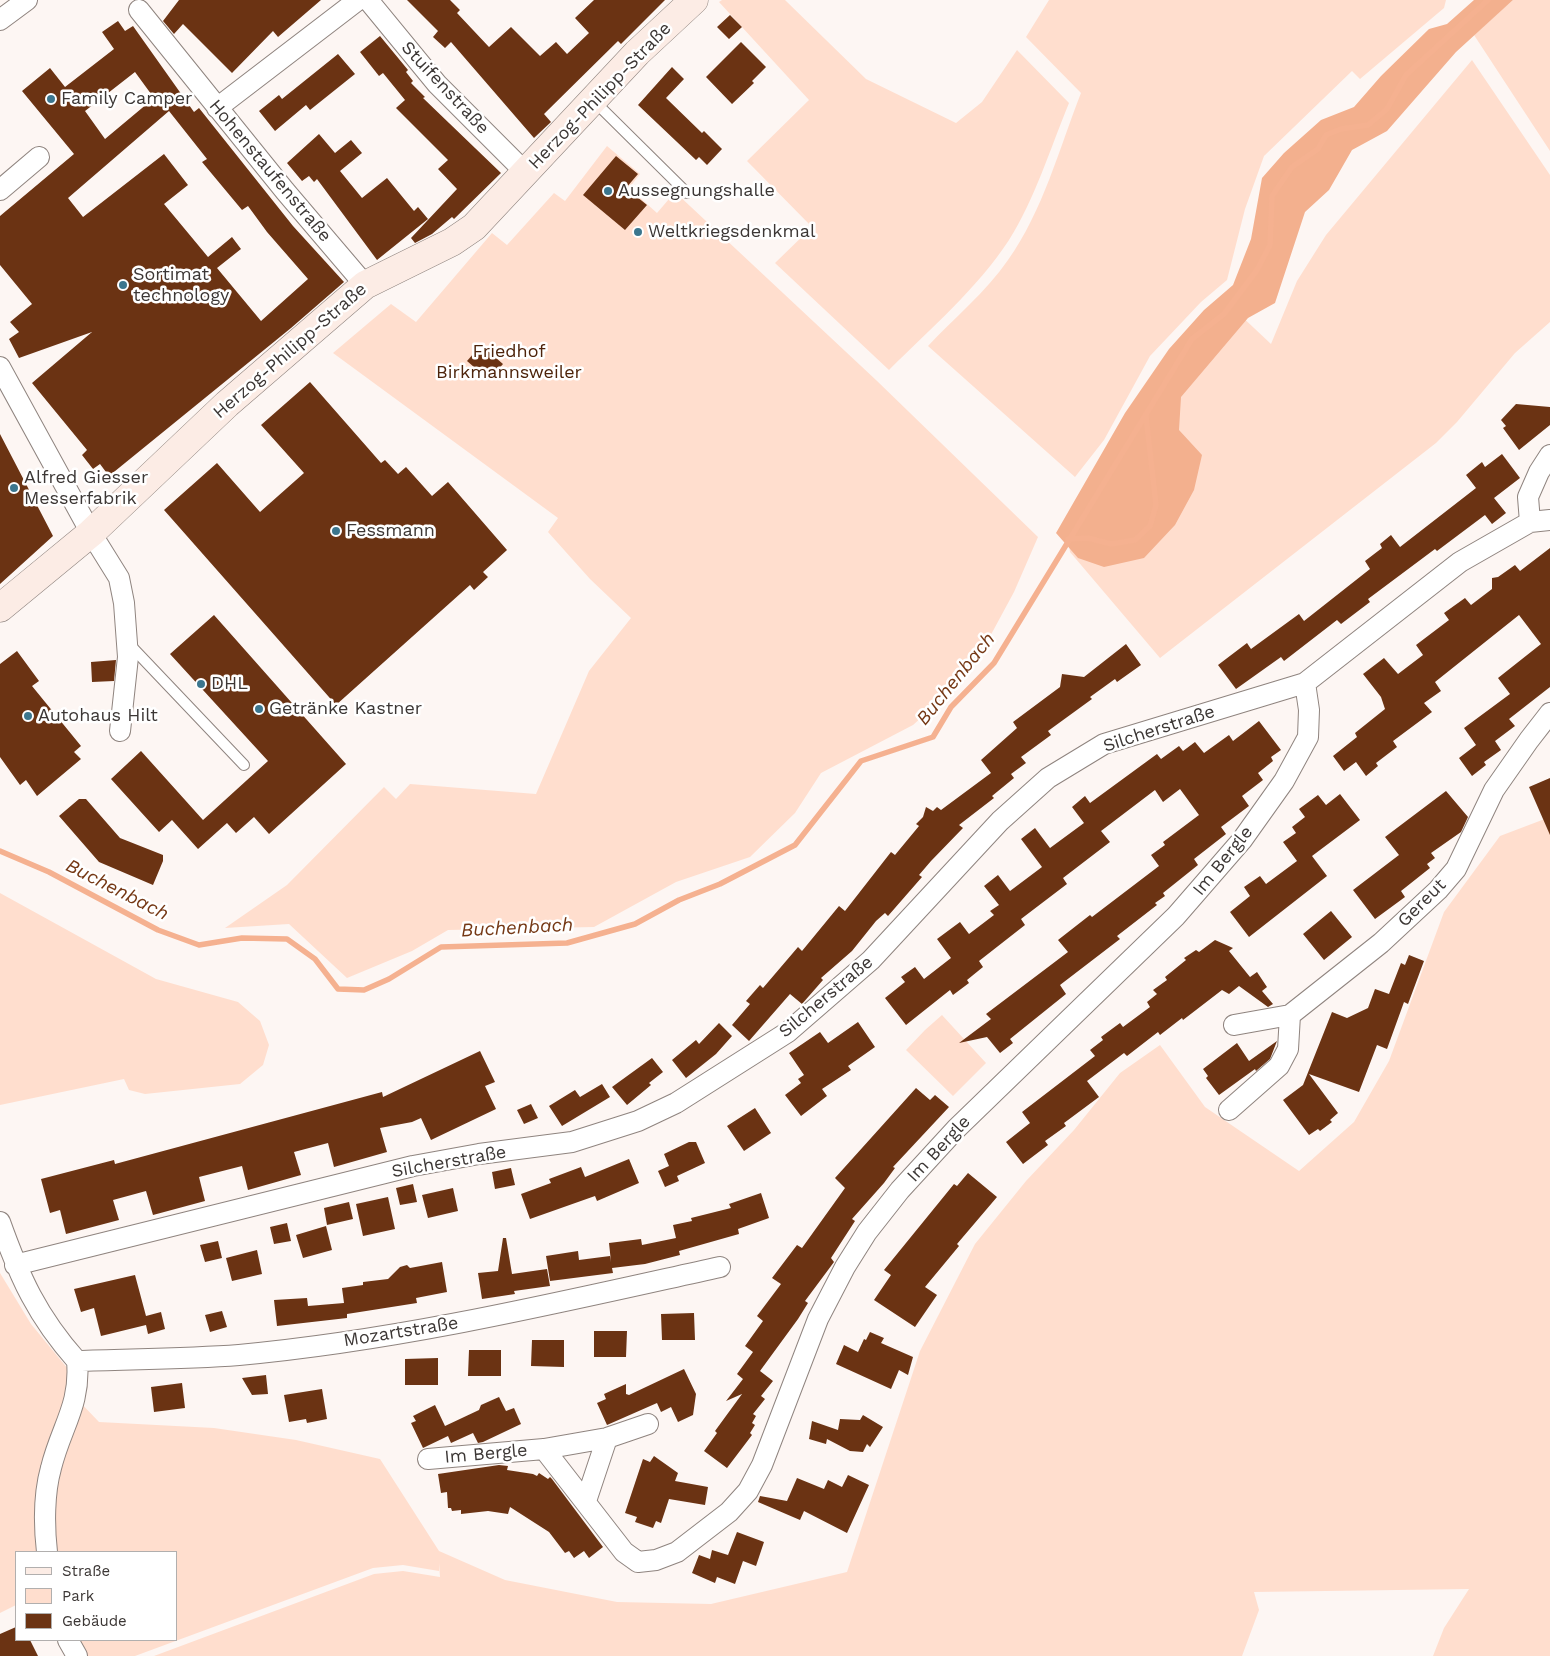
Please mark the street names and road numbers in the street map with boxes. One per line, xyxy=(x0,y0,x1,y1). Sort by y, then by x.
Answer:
street label: Herzog-Philipp-Straße xyxy=(524,18,676,174)
street label: Stuifenstraße xyxy=(396,37,494,139)
street label: Hohenstaufenstraße xyxy=(204,95,336,247)
street label: Herzog-Philipp-Straße xyxy=(209,278,371,424)
street label: Silcherstraße xyxy=(1100,701,1218,757)
street label: Im Bergle xyxy=(1188,822,1258,900)
street label: Gereut xyxy=(1393,874,1451,932)
street label: Silcherstraße xyxy=(775,951,877,1043)
street label: Im Bergle xyxy=(903,1111,975,1187)
street label: Silcherstraße xyxy=(390,1141,508,1183)
street label: Mozartstraße xyxy=(342,1312,460,1352)
street label: Im Bergle xyxy=(444,1440,528,1468)

